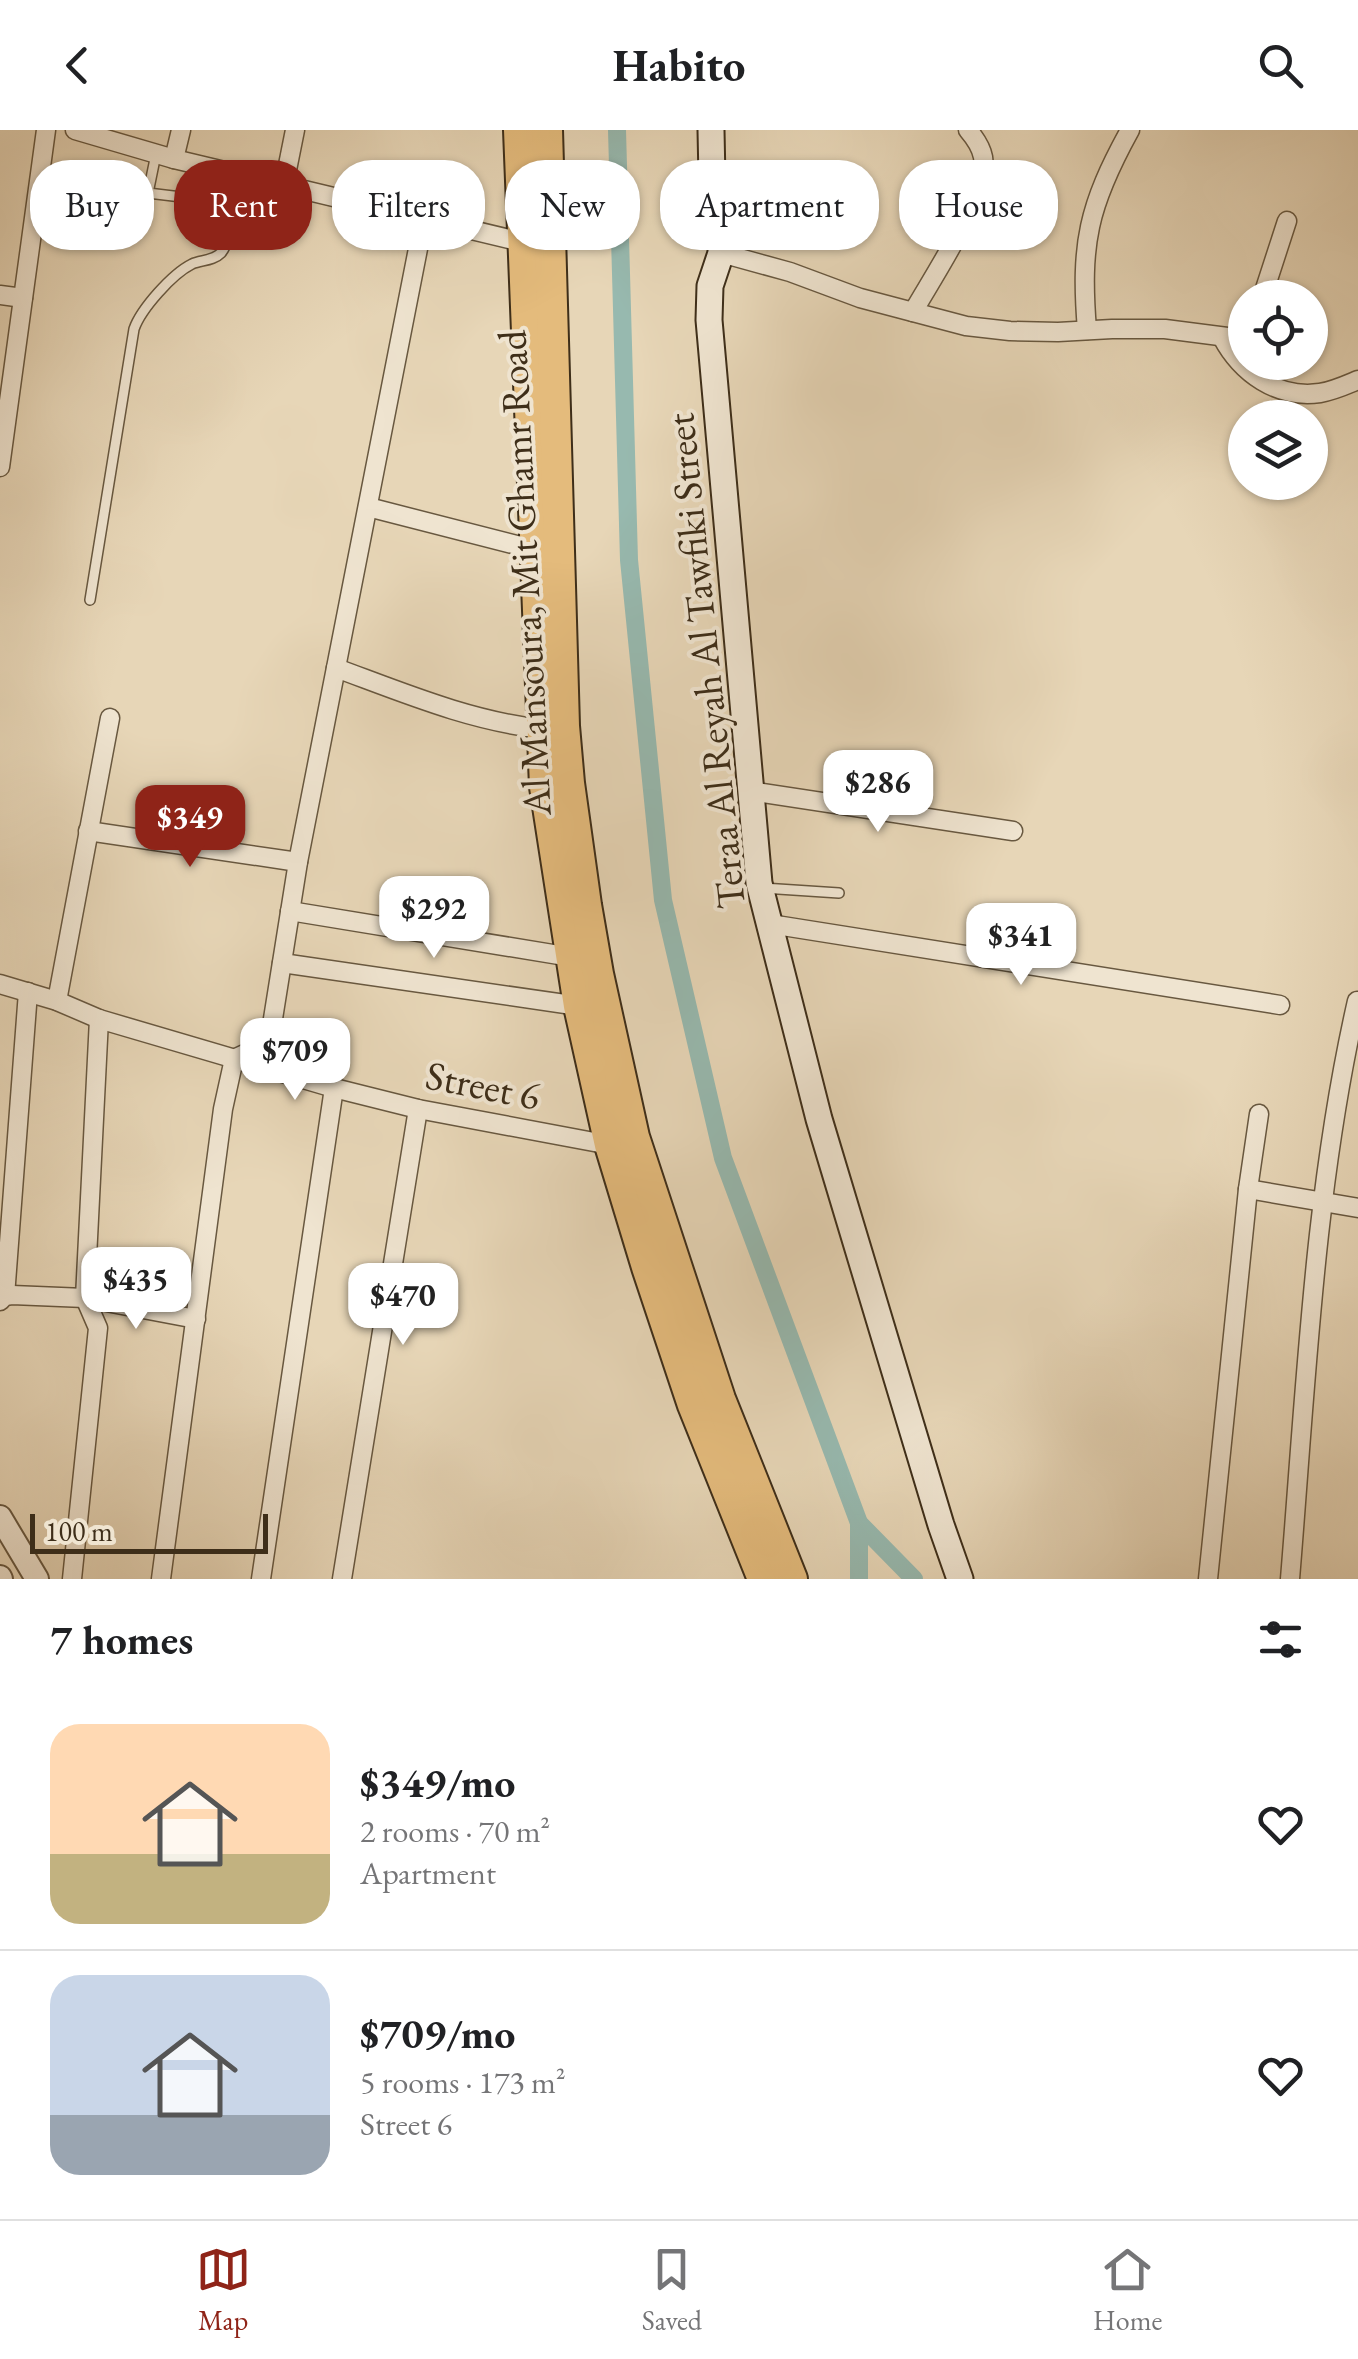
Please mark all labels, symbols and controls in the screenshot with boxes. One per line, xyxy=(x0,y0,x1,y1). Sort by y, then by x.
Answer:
text: Habito xyxy=(613,36,745,94)
icon: back xyxy=(50,38,105,93)
icon: search xyxy=(1253,38,1308,93)
chip: Buy xyxy=(30,160,154,250)
chip: Rent xyxy=(174,160,312,250)
chip: Filters xyxy=(332,160,485,250)
chip: New xyxy=(505,160,640,250)
chip: Apartment xyxy=(660,160,879,250)
chip: House xyxy=(899,160,1058,250)
map controls xyxy=(1228,280,1328,500)
button: locate xyxy=(1228,280,1328,380)
street label: Al Mansoura, Mit Ghamr Road xyxy=(485,328,563,818)
button: layers xyxy=(1228,400,1328,500)
street label: Teraa Al Reyah Al Tawfiki Street xyxy=(653,410,757,911)
pin: $286 xyxy=(819,750,937,835)
text: $286 xyxy=(845,761,911,803)
pin: $349 xyxy=(131,785,249,870)
text: $349 xyxy=(157,796,223,838)
pin: $292 xyxy=(375,876,493,961)
text: $292 xyxy=(401,887,467,929)
pin: $341 xyxy=(962,903,1080,988)
text: $341 xyxy=(988,914,1054,956)
pin: $709 xyxy=(236,1018,354,1103)
text: $709 xyxy=(262,1029,328,1071)
street label: Street 6 xyxy=(422,1048,544,1122)
pin: $435 xyxy=(77,1247,195,1332)
text: $435 xyxy=(103,1258,169,1300)
pin: $470 xyxy=(344,1263,462,1348)
text: $470 xyxy=(370,1274,436,1316)
scale bar xyxy=(30,1509,268,1554)
text: 100 m xyxy=(45,1513,113,1549)
text: 7 homes xyxy=(50,1612,193,1667)
icon: filters xyxy=(1253,1612,1308,1667)
text: $349/mo xyxy=(360,1755,516,1810)
icon: home xyxy=(130,1764,250,1884)
icon: heart xyxy=(1253,1797,1308,1852)
text: 2 rooms · 70 m² xyxy=(360,1810,550,1852)
text: Apartment xyxy=(360,1852,496,1894)
text: $709/mo xyxy=(360,2006,516,2061)
icon: home xyxy=(130,2015,250,2135)
icon: heart xyxy=(1253,2048,1308,2103)
text: 5 rooms · 173 m² xyxy=(360,2061,566,2103)
text: Street 6 xyxy=(360,2103,452,2145)
tab: Map xyxy=(196,2242,251,2338)
tab: Saved xyxy=(642,2242,702,2338)
tab: Home xyxy=(1093,2242,1162,2338)

